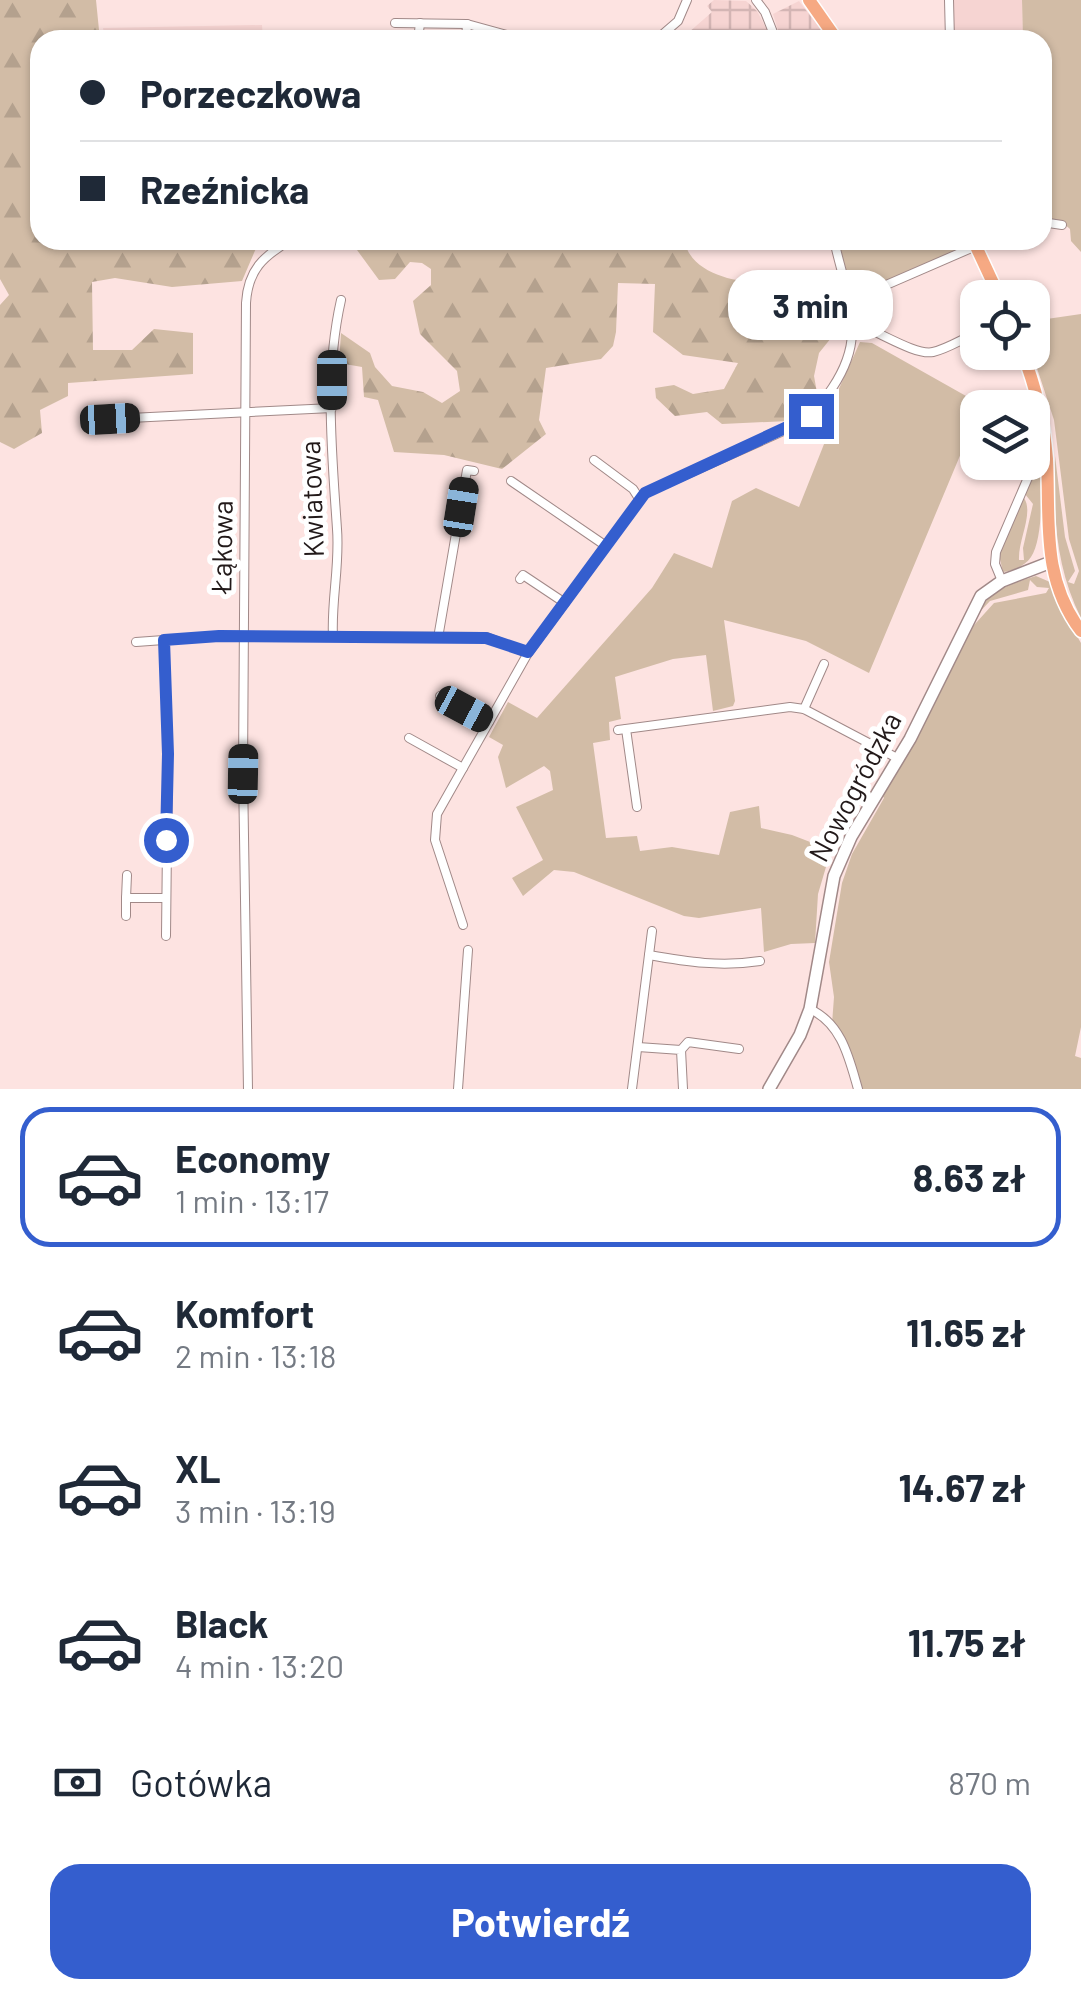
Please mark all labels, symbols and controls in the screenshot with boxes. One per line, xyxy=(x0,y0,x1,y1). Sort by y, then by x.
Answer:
text: Porzeczkowa xyxy=(140,70,361,116)
text: Rzeźnicka xyxy=(140,166,309,212)
callout: 3 min xyxy=(728,271,894,341)
map controls xyxy=(960,280,1050,480)
button: locate xyxy=(960,280,1050,370)
text: 3 min xyxy=(772,286,849,324)
car xyxy=(317,350,347,410)
button: layers xyxy=(960,390,1050,480)
route end xyxy=(789,394,834,439)
car xyxy=(79,402,141,436)
street label: Kwiatowa xyxy=(292,440,330,558)
car xyxy=(441,475,481,539)
street label: Łąkowa xyxy=(203,500,239,595)
car xyxy=(430,682,498,736)
street label: Nowogródzka xyxy=(800,706,908,867)
car xyxy=(227,744,259,804)
route start xyxy=(144,818,189,863)
icon: car xyxy=(55,1132,145,1222)
text: Economy xyxy=(175,1135,330,1181)
text: 8.63 zł xyxy=(913,1154,1026,1200)
text: 1 min · 13:17 xyxy=(175,1181,329,1219)
icon: car xyxy=(55,1287,145,1377)
text: Komfort xyxy=(175,1290,314,1336)
text: 11.65 zł xyxy=(906,1309,1026,1355)
text: 2 min · 13:18 xyxy=(175,1336,336,1374)
icon: car xyxy=(55,1442,145,1532)
text: XL xyxy=(175,1445,221,1491)
text: 14.67 zł xyxy=(898,1464,1026,1510)
text: 3 min · 13:19 xyxy=(175,1491,336,1529)
icon: car xyxy=(55,1597,145,1687)
text: Black xyxy=(175,1600,269,1646)
text: 11.75 zł xyxy=(908,1619,1026,1665)
text: 4 min · 13:20 xyxy=(175,1646,344,1684)
icon: cash xyxy=(50,1755,105,1810)
text: Gotówka xyxy=(130,1759,272,1805)
text: 870 m xyxy=(948,1763,1031,1801)
button: Potwierdź xyxy=(50,1864,1031,1979)

